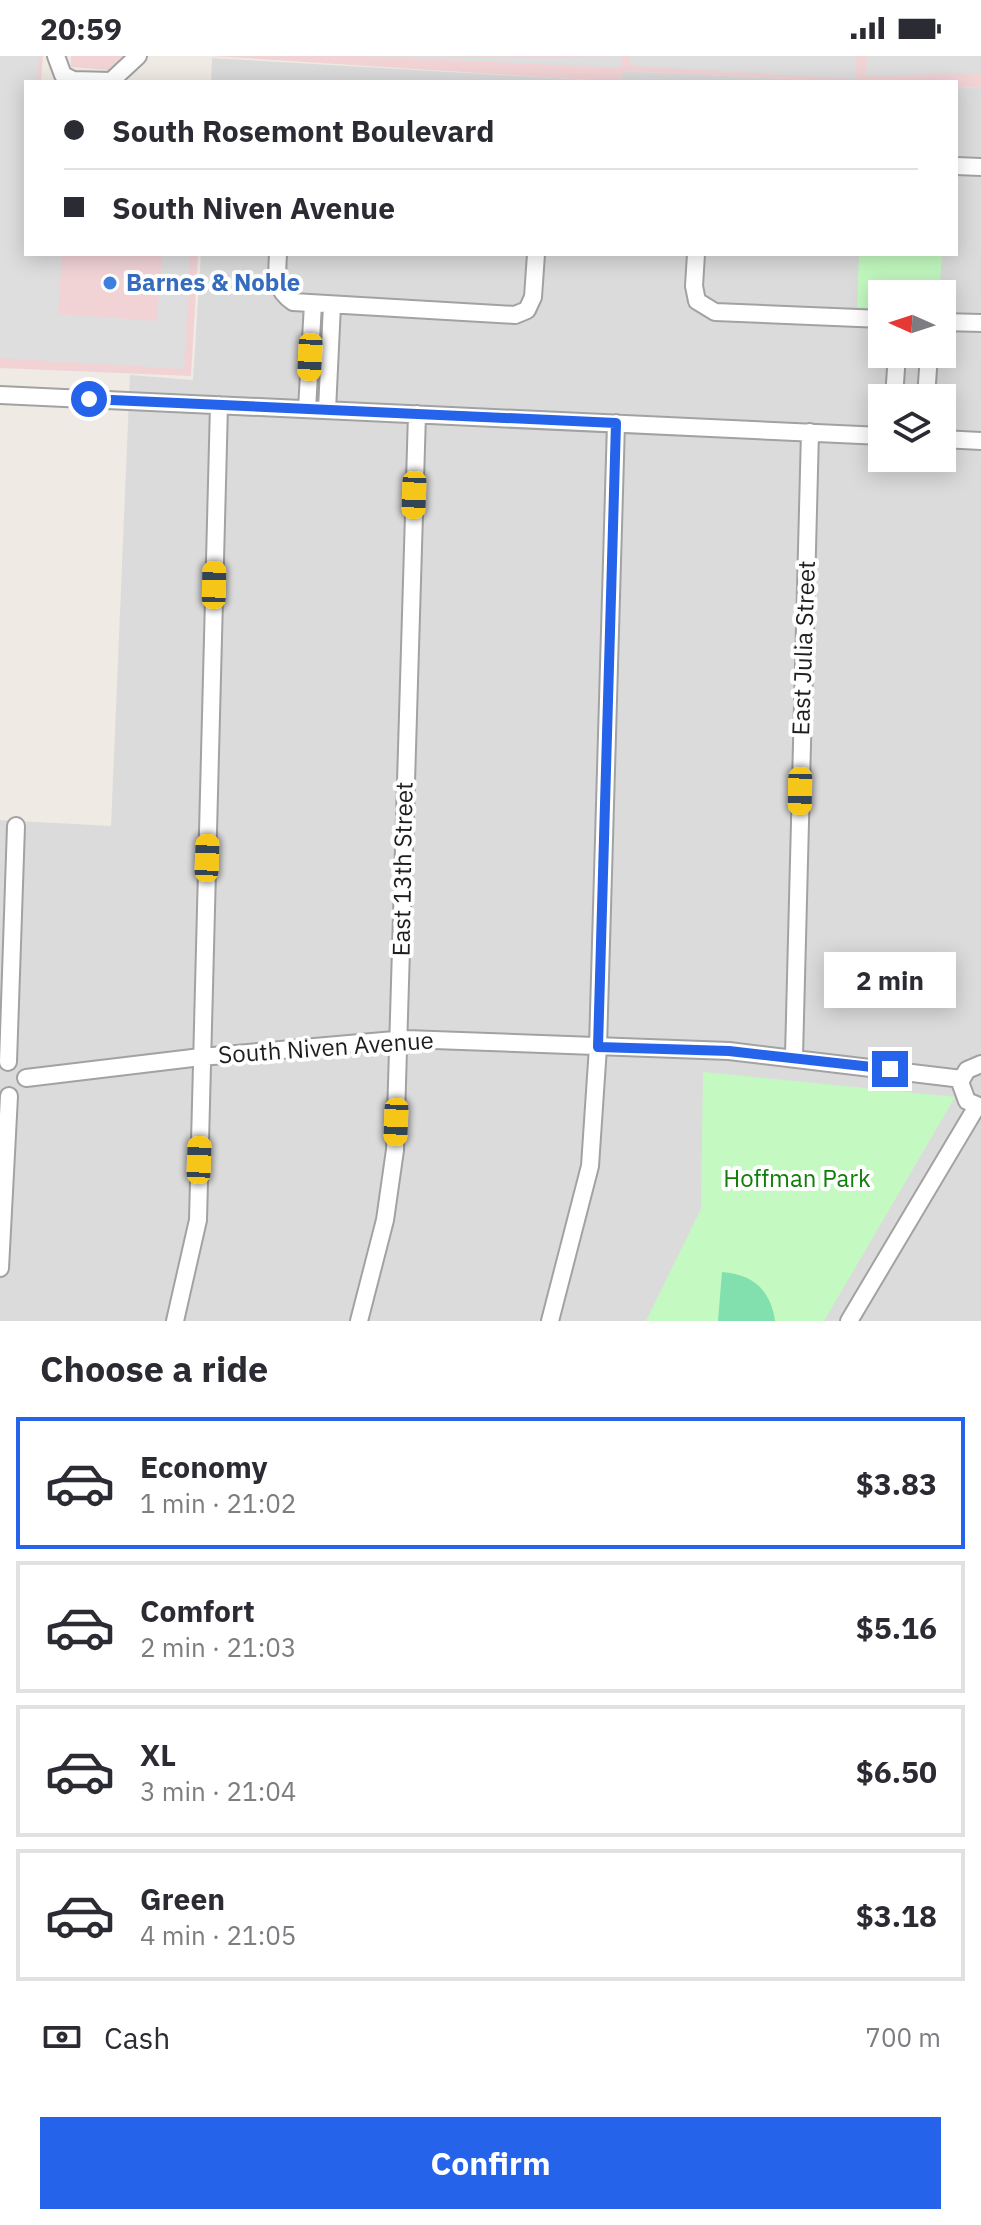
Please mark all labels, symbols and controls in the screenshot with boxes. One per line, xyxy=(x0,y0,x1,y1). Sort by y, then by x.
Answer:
text: 20:59 xyxy=(40,9,122,48)
text: South Rosemont Boulevard xyxy=(112,111,494,150)
text: South Niven Avenue xyxy=(112,188,395,227)
place label: Barnes & Noble xyxy=(126,266,300,298)
marker: Barnes & Noble xyxy=(101,274,119,292)
north arrow xyxy=(868,280,956,368)
map controls xyxy=(868,280,956,472)
car xyxy=(297,332,323,382)
route start xyxy=(71,381,107,417)
button: layers xyxy=(868,384,956,472)
car xyxy=(401,471,427,519)
street label: East Julia Street xyxy=(784,560,822,736)
car xyxy=(202,561,226,609)
car xyxy=(788,767,812,815)
street label: East 13th Street xyxy=(384,781,420,957)
car xyxy=(194,834,220,882)
callout: 2 min xyxy=(824,953,956,1009)
text: 2 min xyxy=(856,963,924,997)
street label: South Niven Avenue xyxy=(217,1024,435,1070)
route end xyxy=(872,1051,908,1087)
car xyxy=(383,1098,409,1146)
car xyxy=(186,1136,212,1184)
park label: Hoffman Park xyxy=(723,1162,871,1194)
text: Choose a ride xyxy=(40,1345,268,1392)
icon: car xyxy=(44,1447,116,1519)
text: Economy xyxy=(140,1447,268,1486)
text: $3.83 xyxy=(856,1464,937,1503)
text: 1 min · 21:02 xyxy=(140,1486,296,1520)
icon: car xyxy=(44,1591,116,1663)
text: Comfort xyxy=(140,1591,255,1630)
text: $5.16 xyxy=(856,1608,937,1647)
text: 2 min · 21:03 xyxy=(140,1630,296,1664)
icon: car xyxy=(44,1735,116,1807)
text: XL xyxy=(140,1735,176,1774)
text: $6.50 xyxy=(856,1752,937,1791)
text: 3 min · 21:04 xyxy=(140,1774,296,1808)
icon: car xyxy=(44,1879,116,1951)
text: Green xyxy=(140,1879,225,1918)
text: $3.18 xyxy=(856,1896,937,1935)
text: 4 min · 21:05 xyxy=(140,1918,296,1952)
icon: cash xyxy=(40,2015,84,2059)
text: Cash xyxy=(104,2018,170,2057)
text: 700 m xyxy=(865,2020,941,2054)
button: Confirm xyxy=(40,2117,941,2209)

